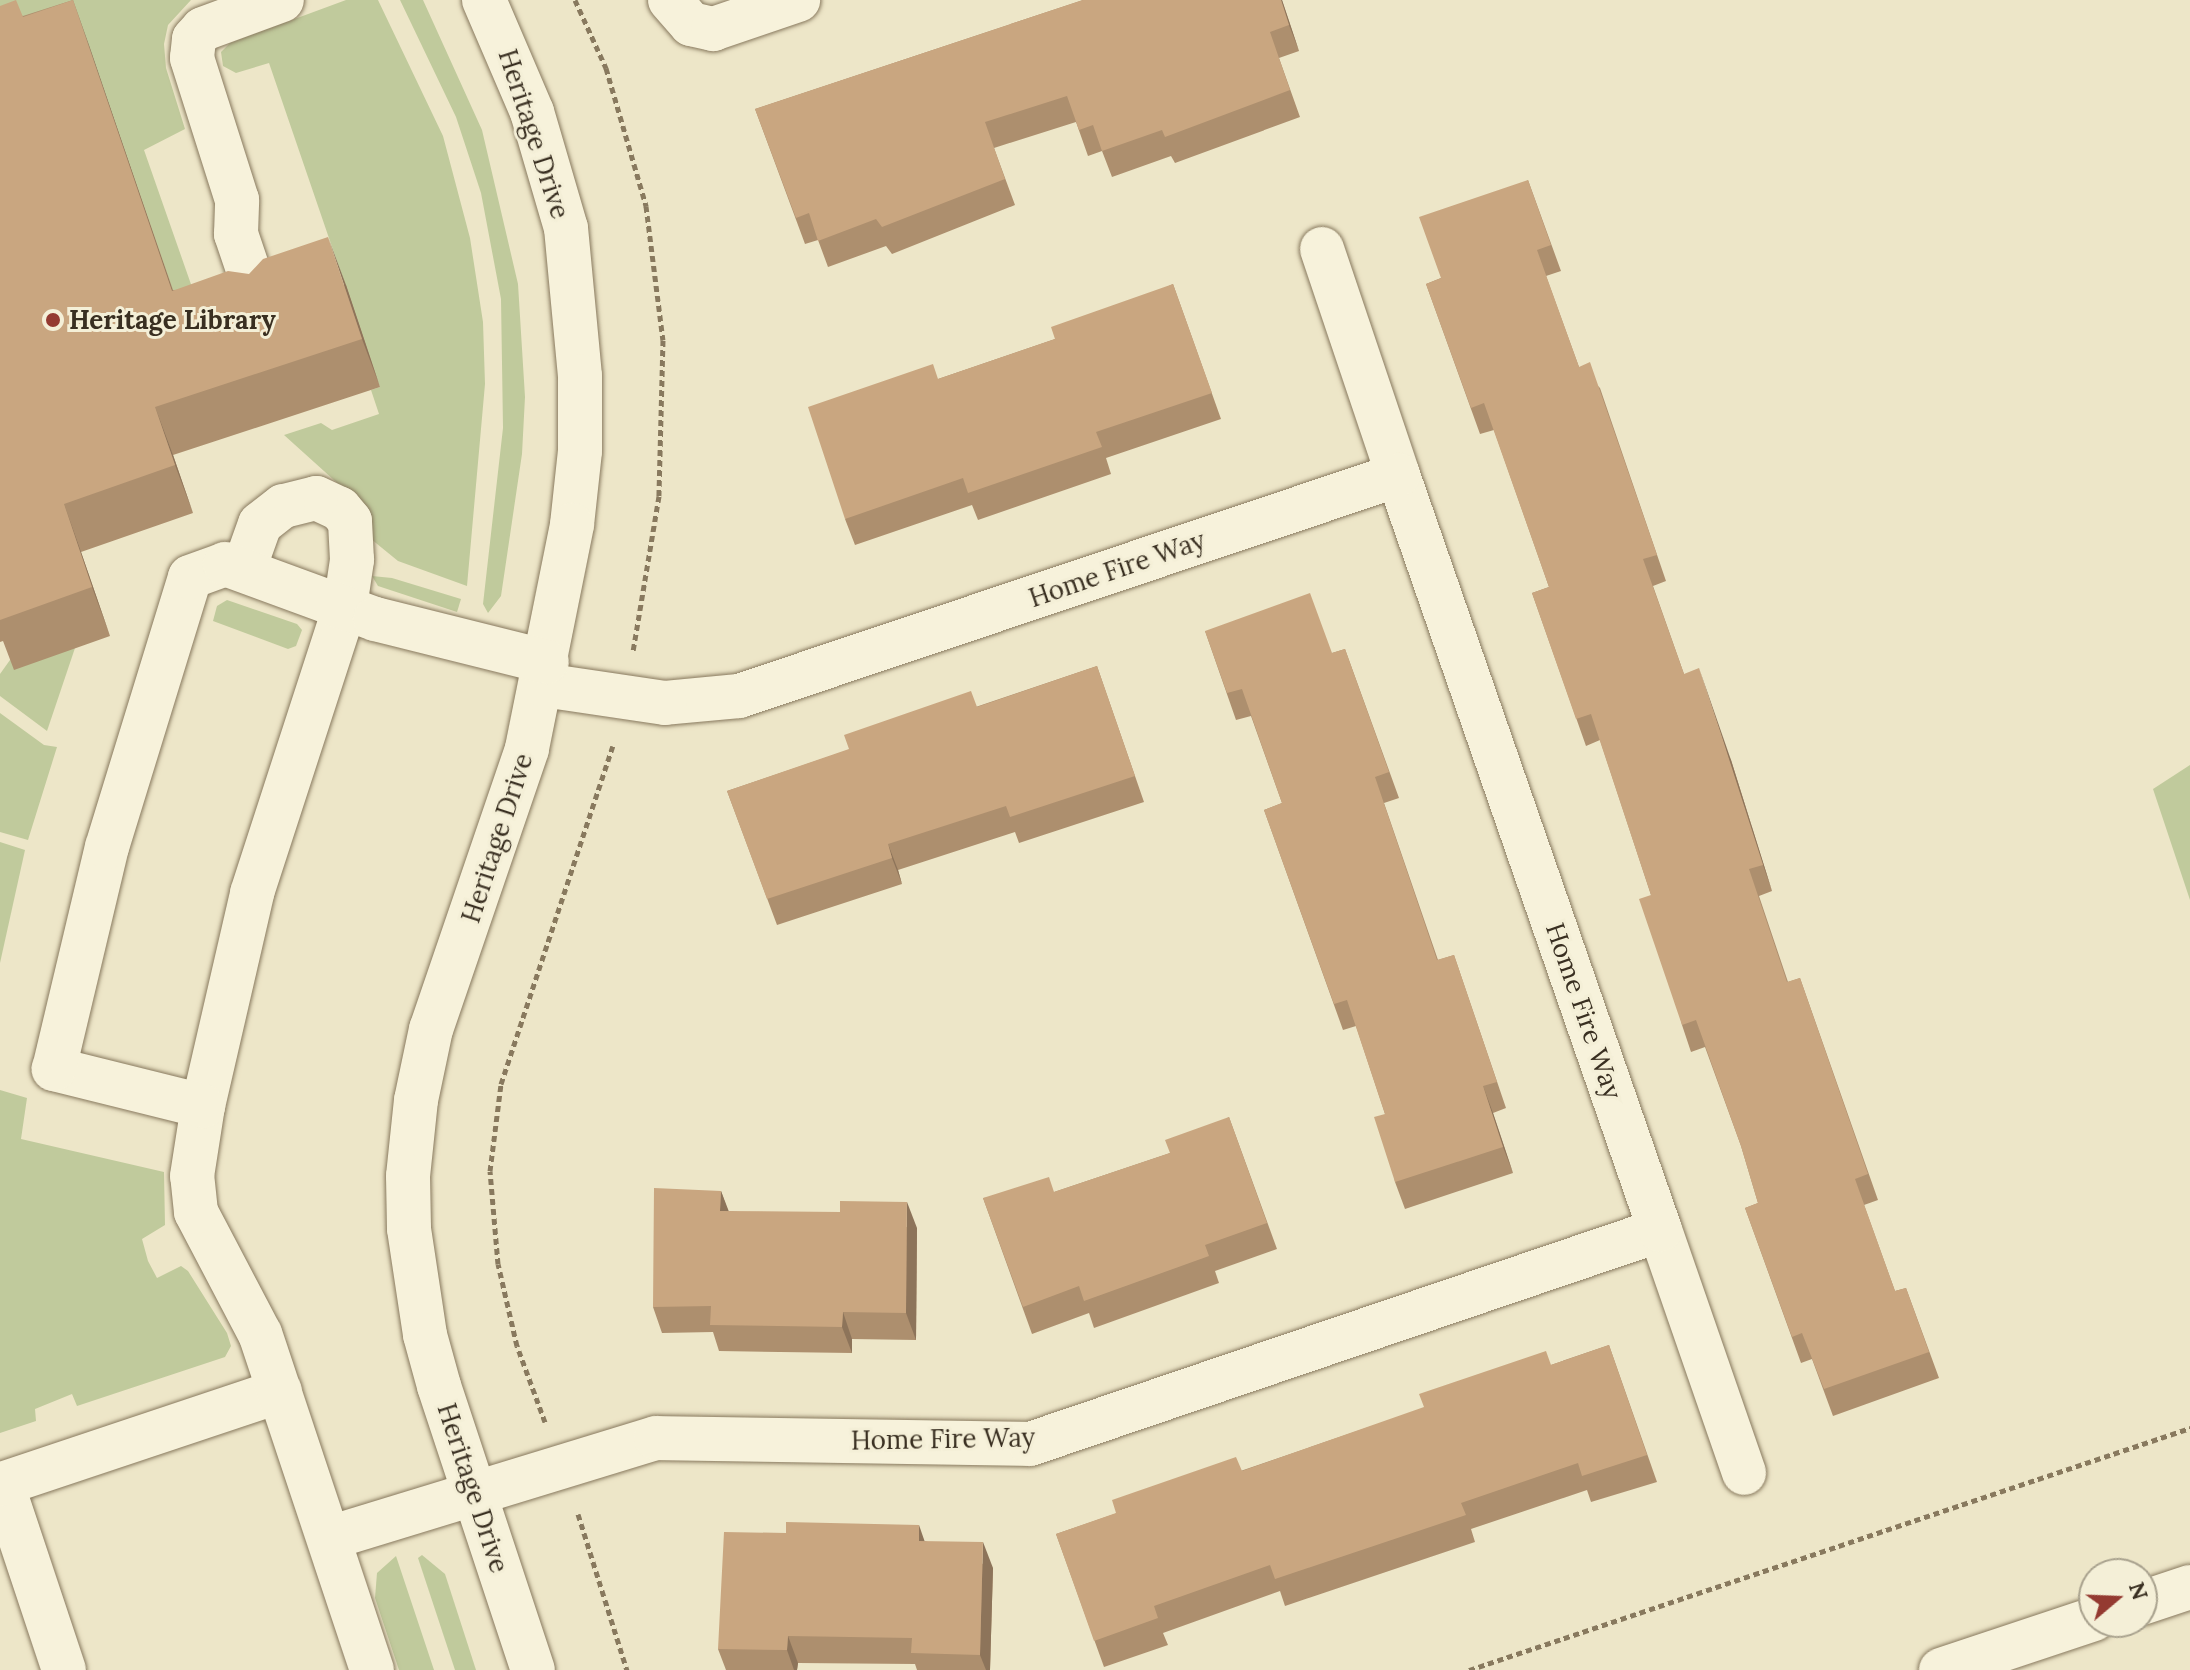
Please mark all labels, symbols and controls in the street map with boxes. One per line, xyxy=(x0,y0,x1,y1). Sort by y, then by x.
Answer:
street label: Heritage Drive xyxy=(492,45,576,223)
place label: Heritage Library xyxy=(69,304,276,336)
marker: Heritage Library xyxy=(44,311,62,329)
street label: Home Fire Way xyxy=(1025,524,1209,614)
street label: Heritage Drive xyxy=(455,749,539,927)
street label: Home Fire Way xyxy=(1539,919,1629,1103)
street label: Heritage Drive xyxy=(431,1399,515,1577)
street label: Home Fire Way xyxy=(851,1422,1035,1456)
north arrow xyxy=(2078,1558,2158,1638)
text: N xyxy=(2123,1578,2155,1603)

